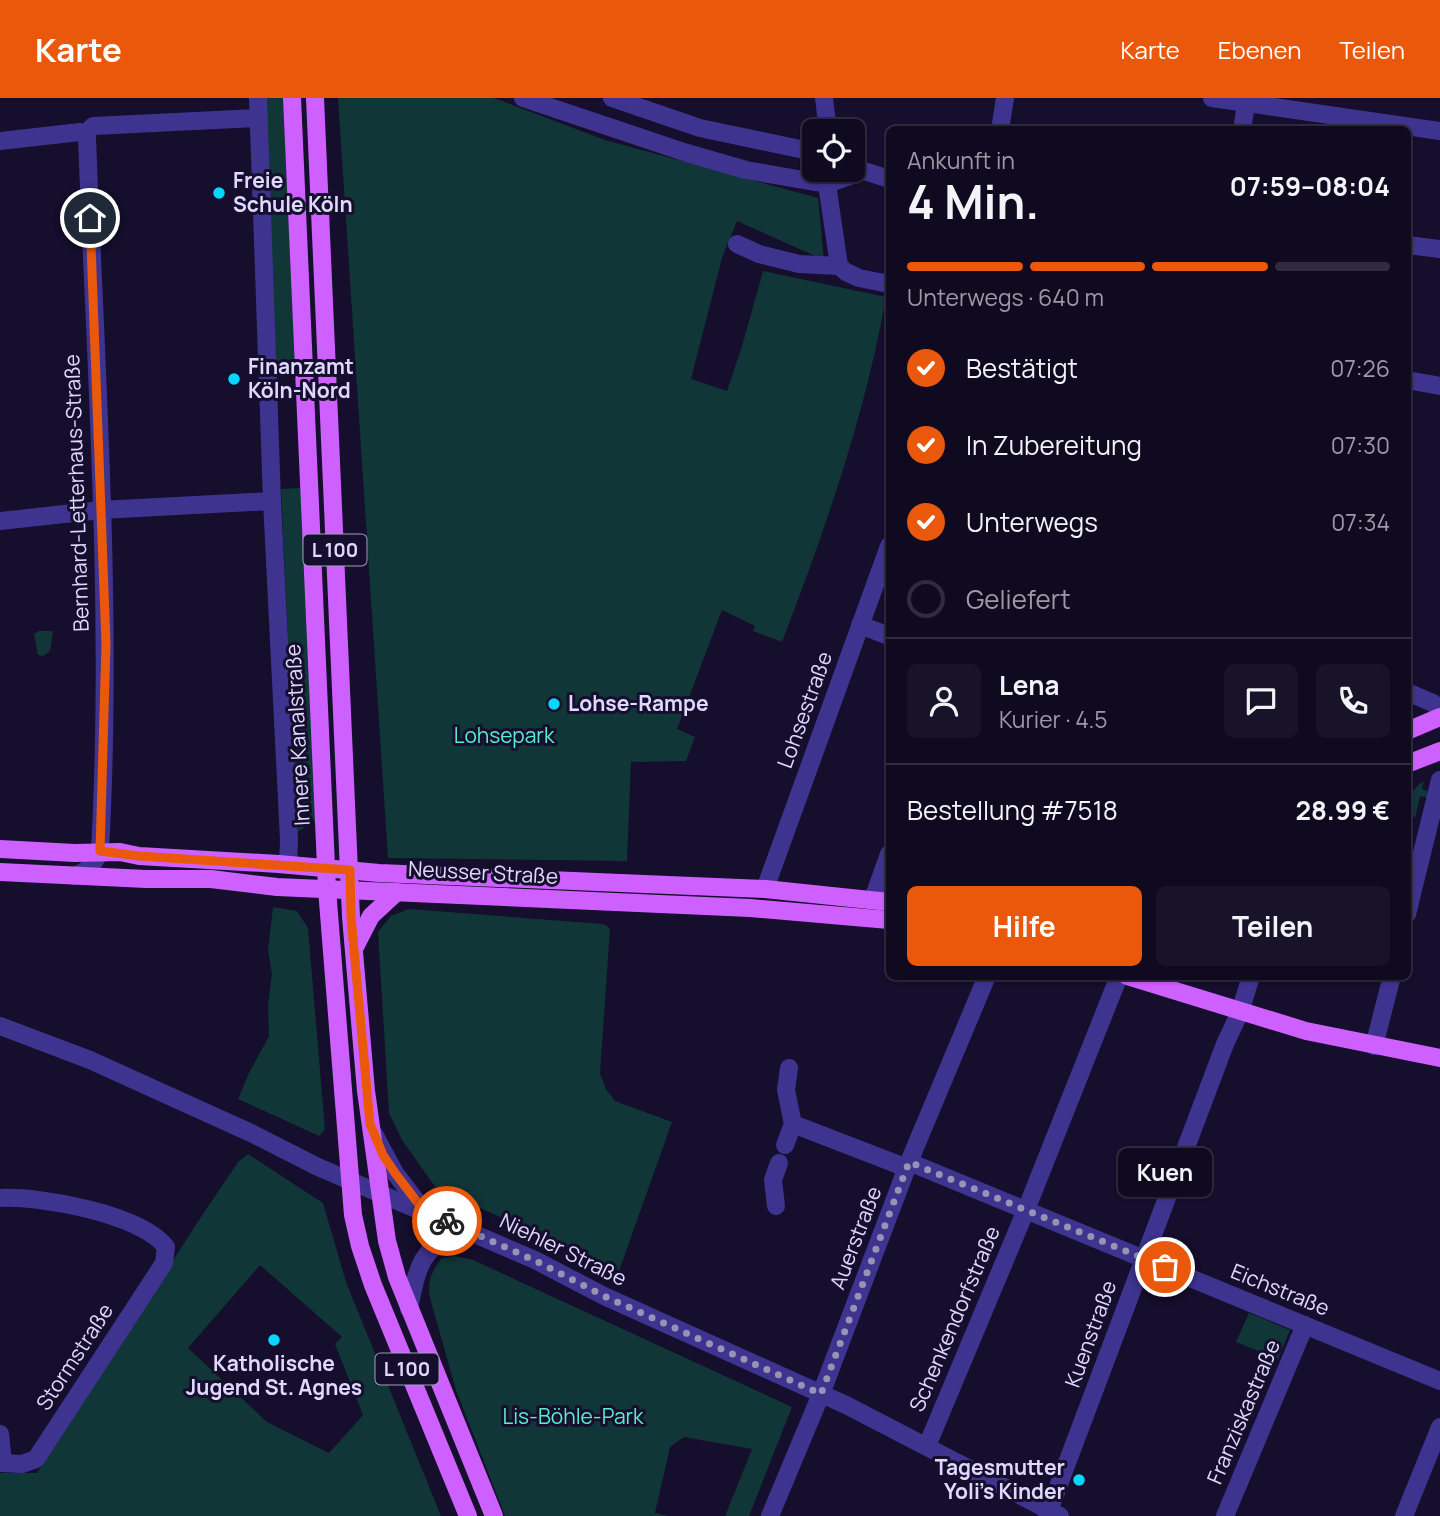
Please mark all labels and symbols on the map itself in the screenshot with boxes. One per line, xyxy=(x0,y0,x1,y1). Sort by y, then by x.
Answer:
place label: Freie Schule Köln xyxy=(233,166,353,218)
marker: Freie Schule Köln xyxy=(211,185,227,201)
pin xyxy=(60,188,120,248)
place label: Finanzamt Köln-Nord xyxy=(248,352,354,404)
street label: Bernhard-Letterhaus-Straße xyxy=(57,354,95,632)
marker: Finanzamt Köln-Nord xyxy=(226,371,242,387)
road number: L 100 xyxy=(304,534,366,565)
street label: Innere Kanalstraße xyxy=(278,643,316,827)
street label: Lohsestraße xyxy=(770,648,838,772)
place label: Lohse-Rampe xyxy=(568,689,709,717)
marker: Lohse-Rampe xyxy=(546,696,562,712)
park label: Lohsepark xyxy=(454,721,555,749)
street label: Neusser Straße xyxy=(407,854,559,890)
callout: Kuen xyxy=(1118,1148,1212,1197)
street label: Auerstraße xyxy=(823,1182,888,1293)
courier xyxy=(412,1186,482,1256)
street label: Niehler Straße xyxy=(495,1206,632,1292)
street label: Schenkendorfstraße xyxy=(902,1222,1006,1416)
pin xyxy=(1135,1237,1195,1297)
street label: Eichstraße xyxy=(1227,1257,1334,1322)
street label: Kuenstraße xyxy=(1058,1276,1122,1391)
street label: Stormstraße xyxy=(29,1298,119,1415)
marker: Katholische Jugend St. Agnes xyxy=(266,1332,282,1348)
street label: Franziskastraße xyxy=(1200,1335,1286,1488)
place label: Katholische Jugend St. Agnes xyxy=(186,1349,362,1401)
road number: L 100 xyxy=(376,1354,438,1385)
park label: Lis-Böhle-Park xyxy=(502,1402,644,1430)
place label: Tagesmutter Yoli's Kinder xyxy=(935,1453,1065,1505)
marker: Tagesmutter Yoli's Kinder xyxy=(1071,1472,1087,1488)

